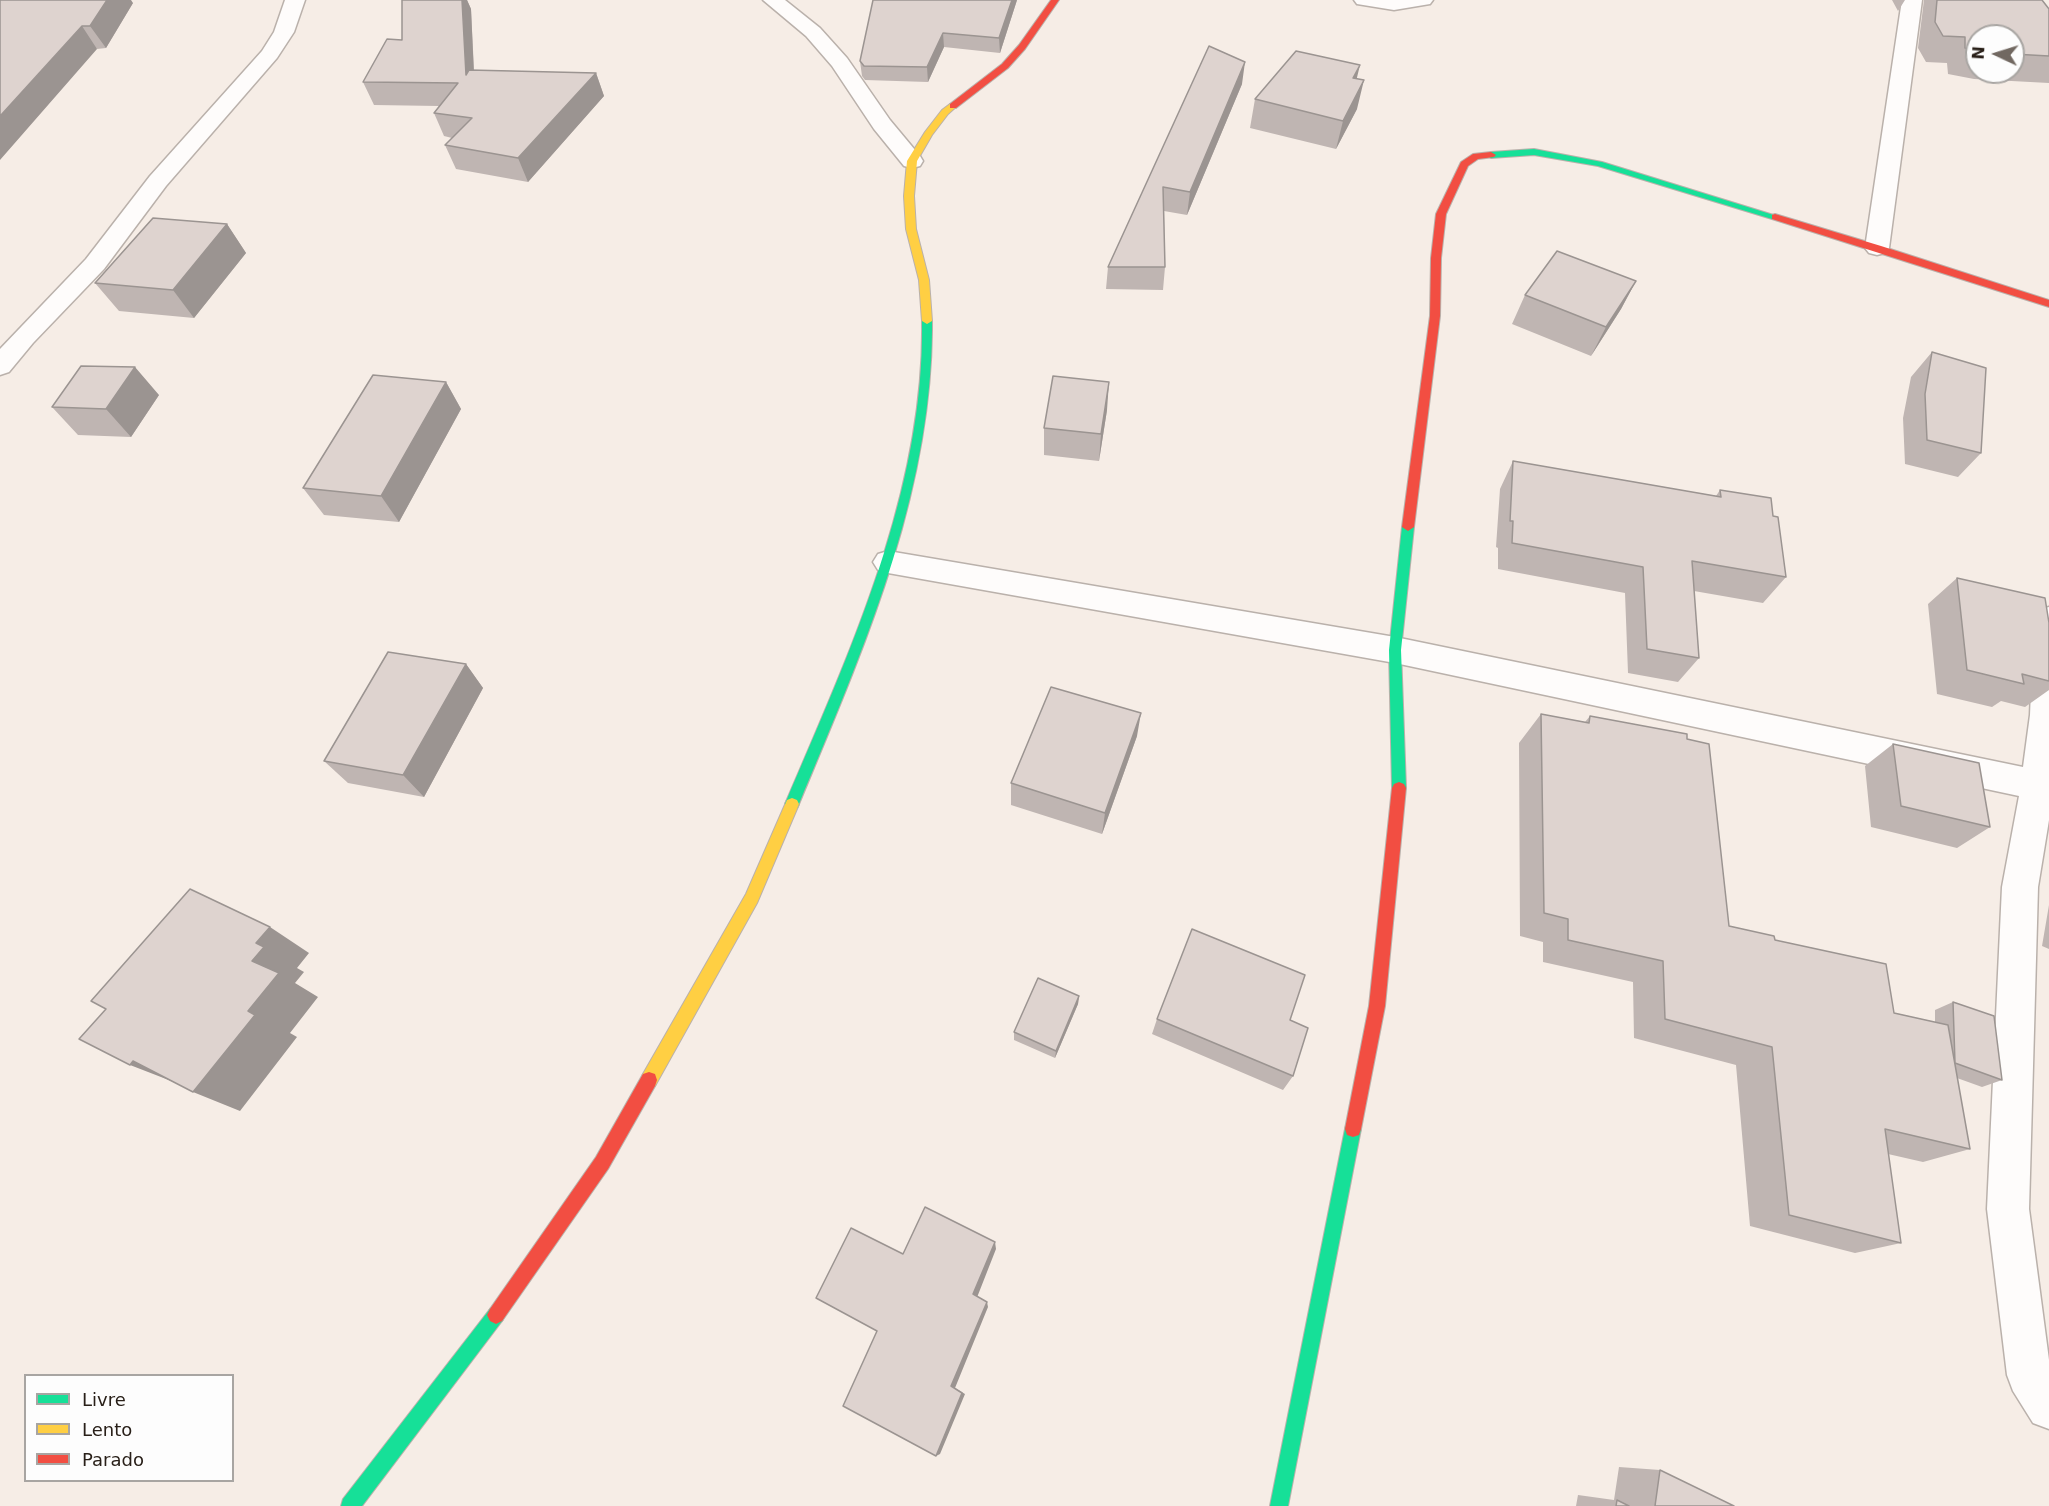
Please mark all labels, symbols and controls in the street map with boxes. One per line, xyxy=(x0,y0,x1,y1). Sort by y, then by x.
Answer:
north arrow xyxy=(1965,24,2025,84)
text: N xyxy=(1969,46,1988,60)
legend xyxy=(24,1374,234,1482)
text: Livre xyxy=(82,1389,126,1410)
text: Lento xyxy=(82,1419,132,1440)
text: Parado xyxy=(82,1449,144,1470)

